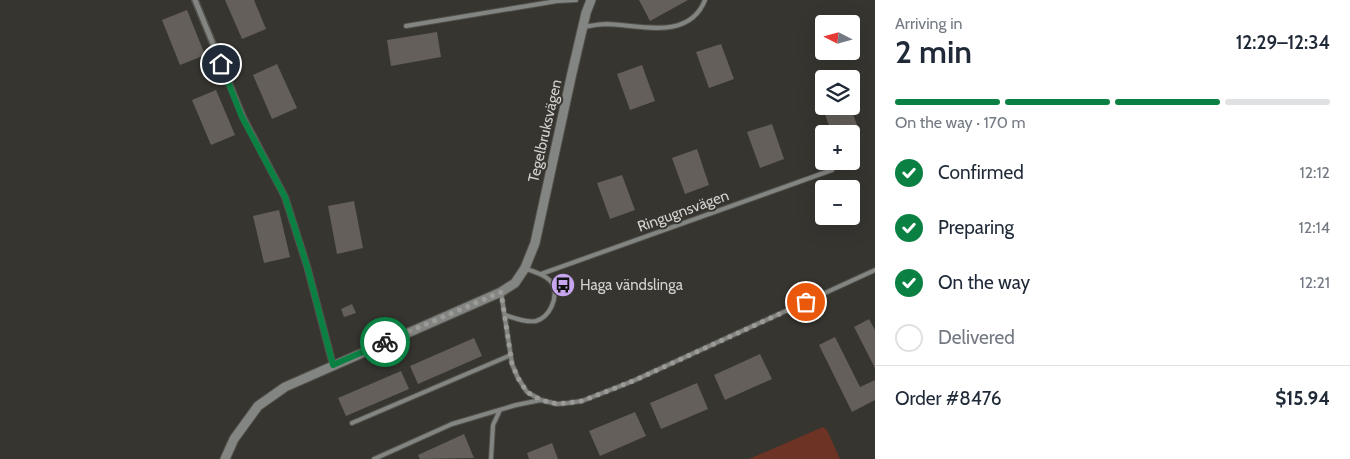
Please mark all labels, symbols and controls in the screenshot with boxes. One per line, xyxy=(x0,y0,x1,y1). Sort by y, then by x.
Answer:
text: Arriving in xyxy=(895,14,962,33)
north arrow xyxy=(815,15,860,60)
map controls xyxy=(815,15,860,225)
text: 12:29–12:34 xyxy=(1236,31,1330,54)
text: 2 min xyxy=(895,32,972,71)
pin xyxy=(200,43,242,85)
icon: home xyxy=(207,50,235,78)
button: layers xyxy=(815,70,860,115)
street label: Tegelbruksvägen xyxy=(524,78,566,184)
text: On the way · 170 m xyxy=(895,113,1026,132)
button: + xyxy=(815,125,860,170)
icon: check xyxy=(895,159,923,187)
text: Confirmed xyxy=(938,161,1024,184)
text: 12:12 xyxy=(1299,163,1330,182)
button: − xyxy=(815,180,860,225)
street label: Ringugnsvägen xyxy=(635,186,731,236)
icon: check xyxy=(895,214,923,242)
text: Preparing xyxy=(938,216,1014,239)
text: 12:14 xyxy=(1299,218,1330,237)
icon: check xyxy=(895,269,923,297)
text: On the way xyxy=(938,271,1030,294)
bus stop icon: Haga vändslinga xyxy=(550,272,576,298)
text: 12:21 xyxy=(1299,273,1330,292)
place label: Haga vändslinga xyxy=(580,276,684,294)
pin xyxy=(785,281,827,323)
icon: bag xyxy=(792,288,820,316)
courier xyxy=(360,317,410,367)
text: Delivered xyxy=(938,326,1015,349)
icon: bike xyxy=(371,328,399,356)
text: Order #8476 xyxy=(895,387,1002,410)
text: $15.94 xyxy=(1275,387,1330,410)

